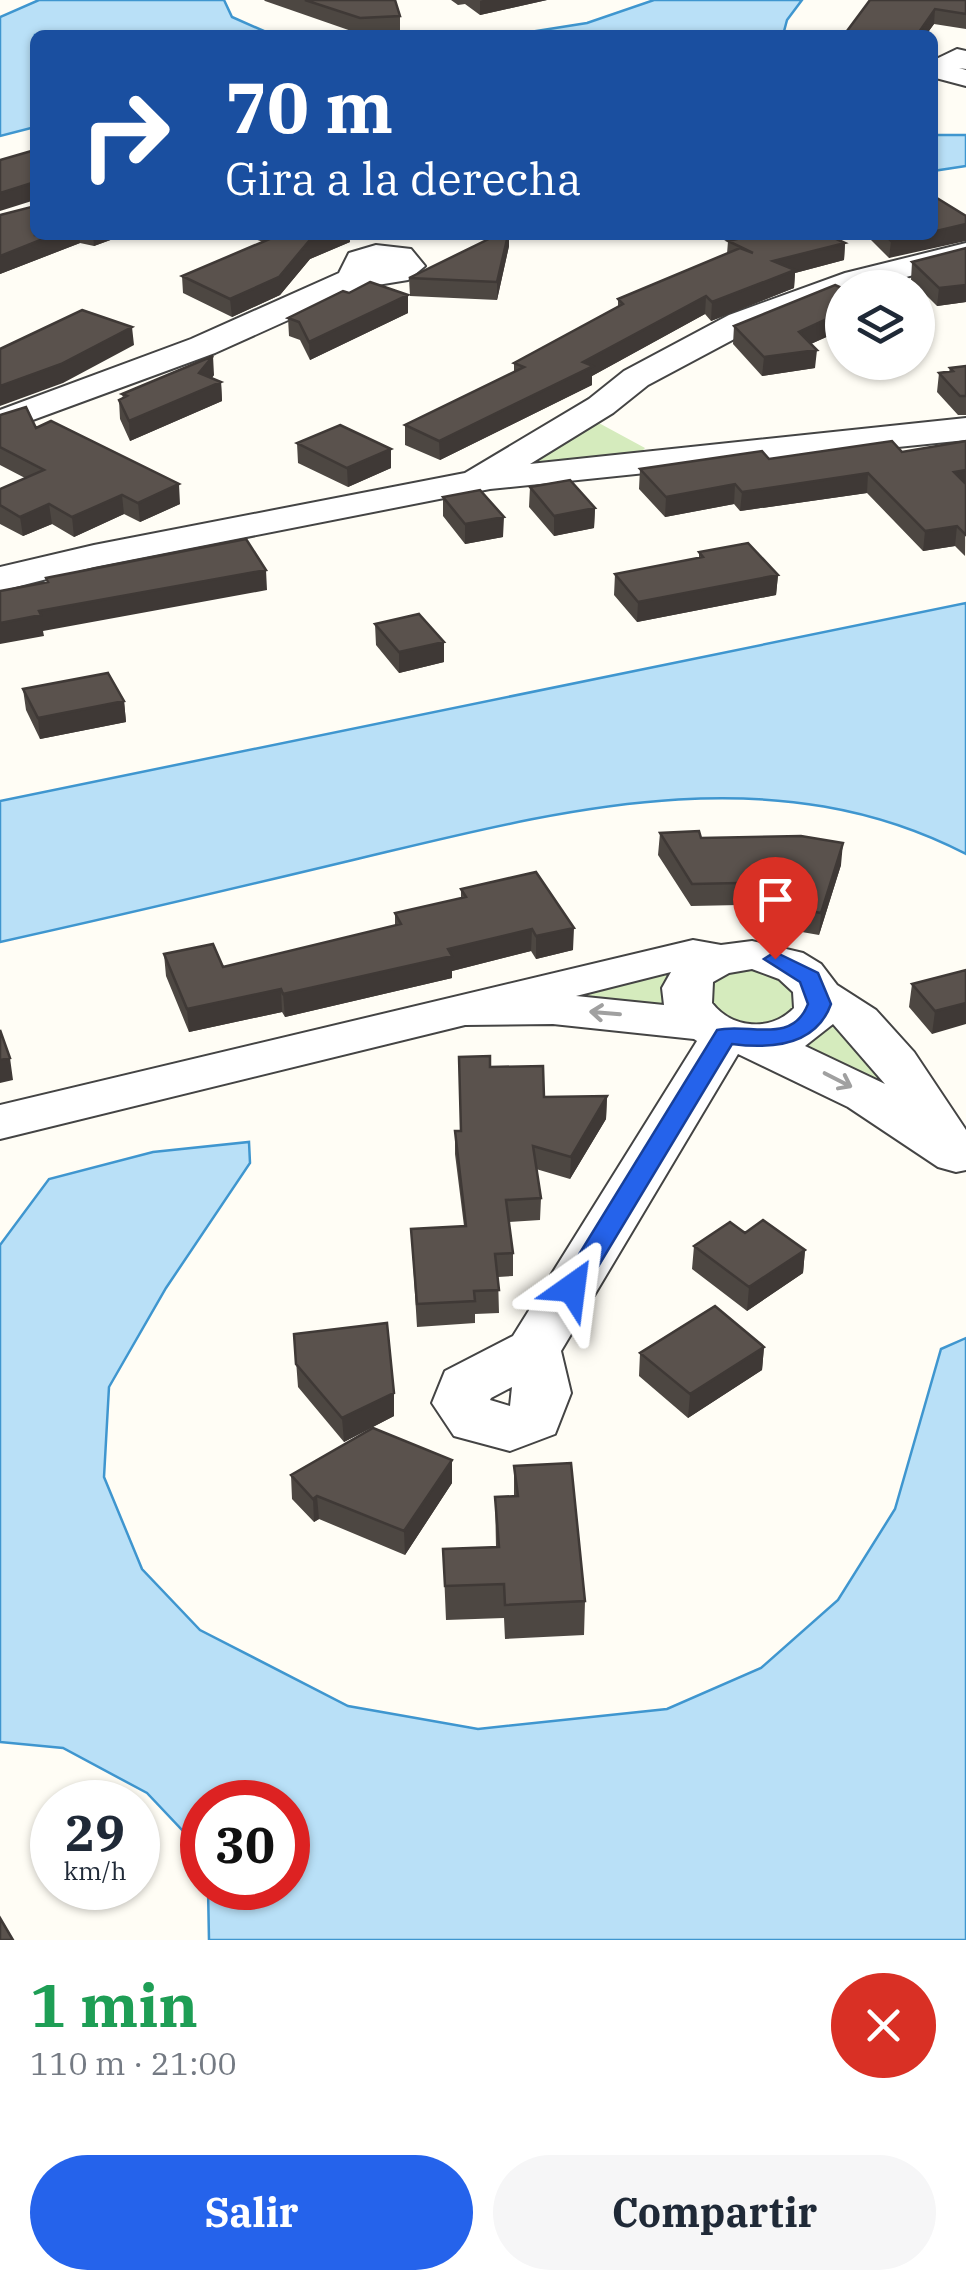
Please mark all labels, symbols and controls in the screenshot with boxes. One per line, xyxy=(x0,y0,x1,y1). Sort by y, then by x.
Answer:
text: 70 m xyxy=(225,61,393,152)
icon: right xyxy=(60,70,190,200)
text: Gira a la derecha xyxy=(225,149,582,207)
map controls xyxy=(825,270,935,380)
button: layers xyxy=(825,270,935,380)
pin xyxy=(733,857,818,960)
icon: arrive xyxy=(748,872,803,927)
one-way arrow xyxy=(589,1003,621,1022)
one-way arrow xyxy=(823,1071,853,1091)
position arrow xyxy=(520,1236,624,1340)
speed limit sign: 30 xyxy=(180,1780,310,1910)
text: 29 xyxy=(65,1800,125,1865)
text: km/h xyxy=(63,1854,127,1887)
text: 1 min xyxy=(30,1965,198,2044)
button: close xyxy=(831,1973,936,2078)
text: 110 m · 21:00 xyxy=(30,2042,237,2084)
button: Salir xyxy=(30,2155,473,2270)
button: Compartir xyxy=(493,2155,936,2270)

